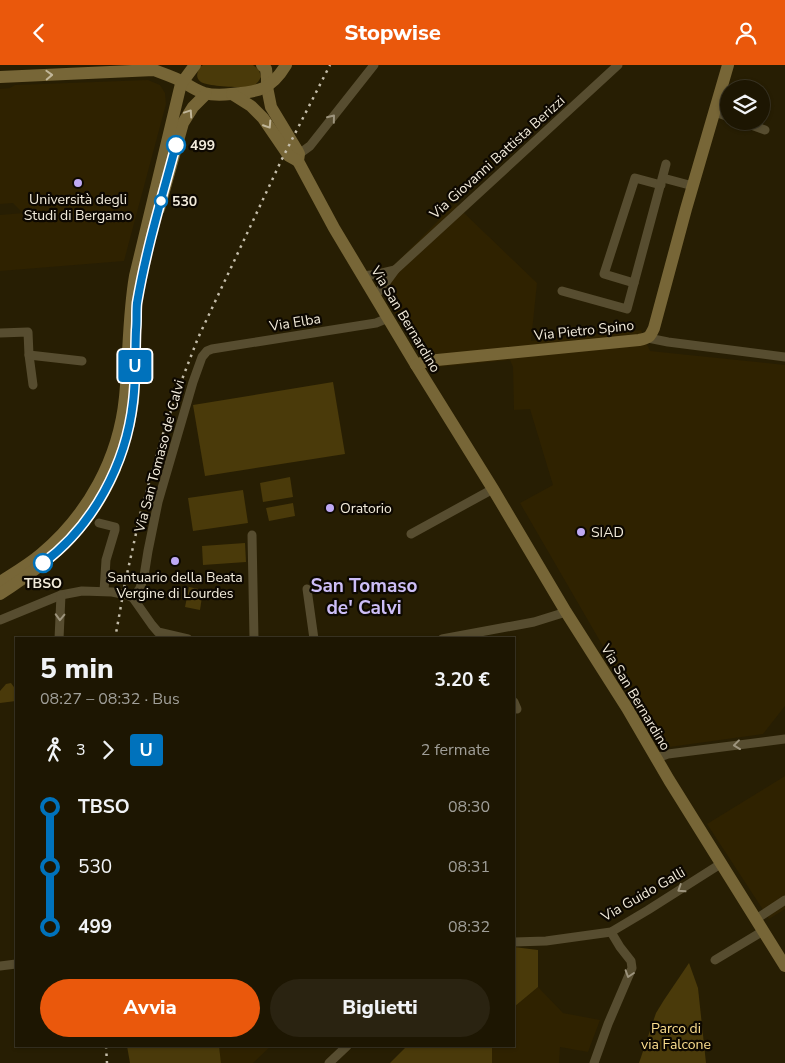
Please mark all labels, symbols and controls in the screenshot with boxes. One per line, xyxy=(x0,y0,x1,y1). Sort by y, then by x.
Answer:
text: Stopwise xyxy=(344,18,441,48)
icon: back xyxy=(25,19,53,47)
icon: person xyxy=(732,19,760,47)
one-way arrow xyxy=(45,69,53,80)
map controls xyxy=(720,80,770,130)
button: layers xyxy=(720,80,770,130)
street label: Via Giovanni Battista Berizzi xyxy=(425,91,569,224)
one-way arrow xyxy=(183,110,192,119)
one-way arrow xyxy=(326,115,334,124)
one-way arrow xyxy=(262,119,271,129)
marker: 499 xyxy=(166,135,186,155)
place label: 499 xyxy=(190,136,215,155)
marker: Università degli Studi di Bergamo xyxy=(72,177,84,189)
place label: Università degli Studi di Bergamo xyxy=(24,190,132,225)
place label: 530 xyxy=(172,192,197,211)
marker: 530 xyxy=(154,194,168,208)
street label: Via San Bernardino xyxy=(366,262,445,376)
street label: Via Elba xyxy=(267,309,322,336)
street label: Via Pietro Spino xyxy=(532,316,635,345)
line badge: U xyxy=(119,350,151,382)
text: U xyxy=(128,354,142,378)
street label: Via San Tomaso de' Calvi xyxy=(130,378,189,536)
place label: Oratorio xyxy=(340,499,392,518)
marker: Oratorio xyxy=(324,502,336,514)
place label: SIAD xyxy=(591,523,624,542)
marker: SIAD xyxy=(575,526,587,538)
marker: TBSO xyxy=(33,553,53,573)
marker: Santuario della Beata Vergine di Lourdes xyxy=(169,555,181,567)
place label: Santuario della Beata Vergine di Lourdes xyxy=(107,568,243,603)
district label: San Tomaso de' Calvi xyxy=(310,573,418,621)
place label: TBSO xyxy=(24,574,62,593)
one-way arrow xyxy=(54,613,65,621)
street label: Via San Bernardino xyxy=(596,640,675,754)
text: 5 min xyxy=(40,650,114,688)
text: 3.20 € xyxy=(435,667,490,693)
text: 08:27 – 08:32 · Bus xyxy=(40,688,180,710)
icon: walk xyxy=(40,736,68,764)
icon: forward xyxy=(94,736,122,764)
text: U xyxy=(140,738,153,762)
text: 3 xyxy=(76,739,86,761)
text: 2 fermate xyxy=(421,739,490,761)
one-way arrow xyxy=(732,739,740,750)
text: TBSO xyxy=(78,794,130,820)
text: 08:30 xyxy=(448,796,490,818)
text: 530 xyxy=(78,854,112,880)
text: 08:31 xyxy=(448,856,490,878)
street label: Via Guido Galli xyxy=(597,863,689,927)
one-way arrow xyxy=(677,883,686,892)
text: 499 xyxy=(78,914,112,940)
text: 08:32 xyxy=(448,916,490,938)
one-way arrow xyxy=(625,969,635,978)
button: Avvia xyxy=(40,979,260,1037)
button: Biglietti xyxy=(270,979,490,1037)
park label: Parco di via Falcone xyxy=(641,1019,711,1054)

